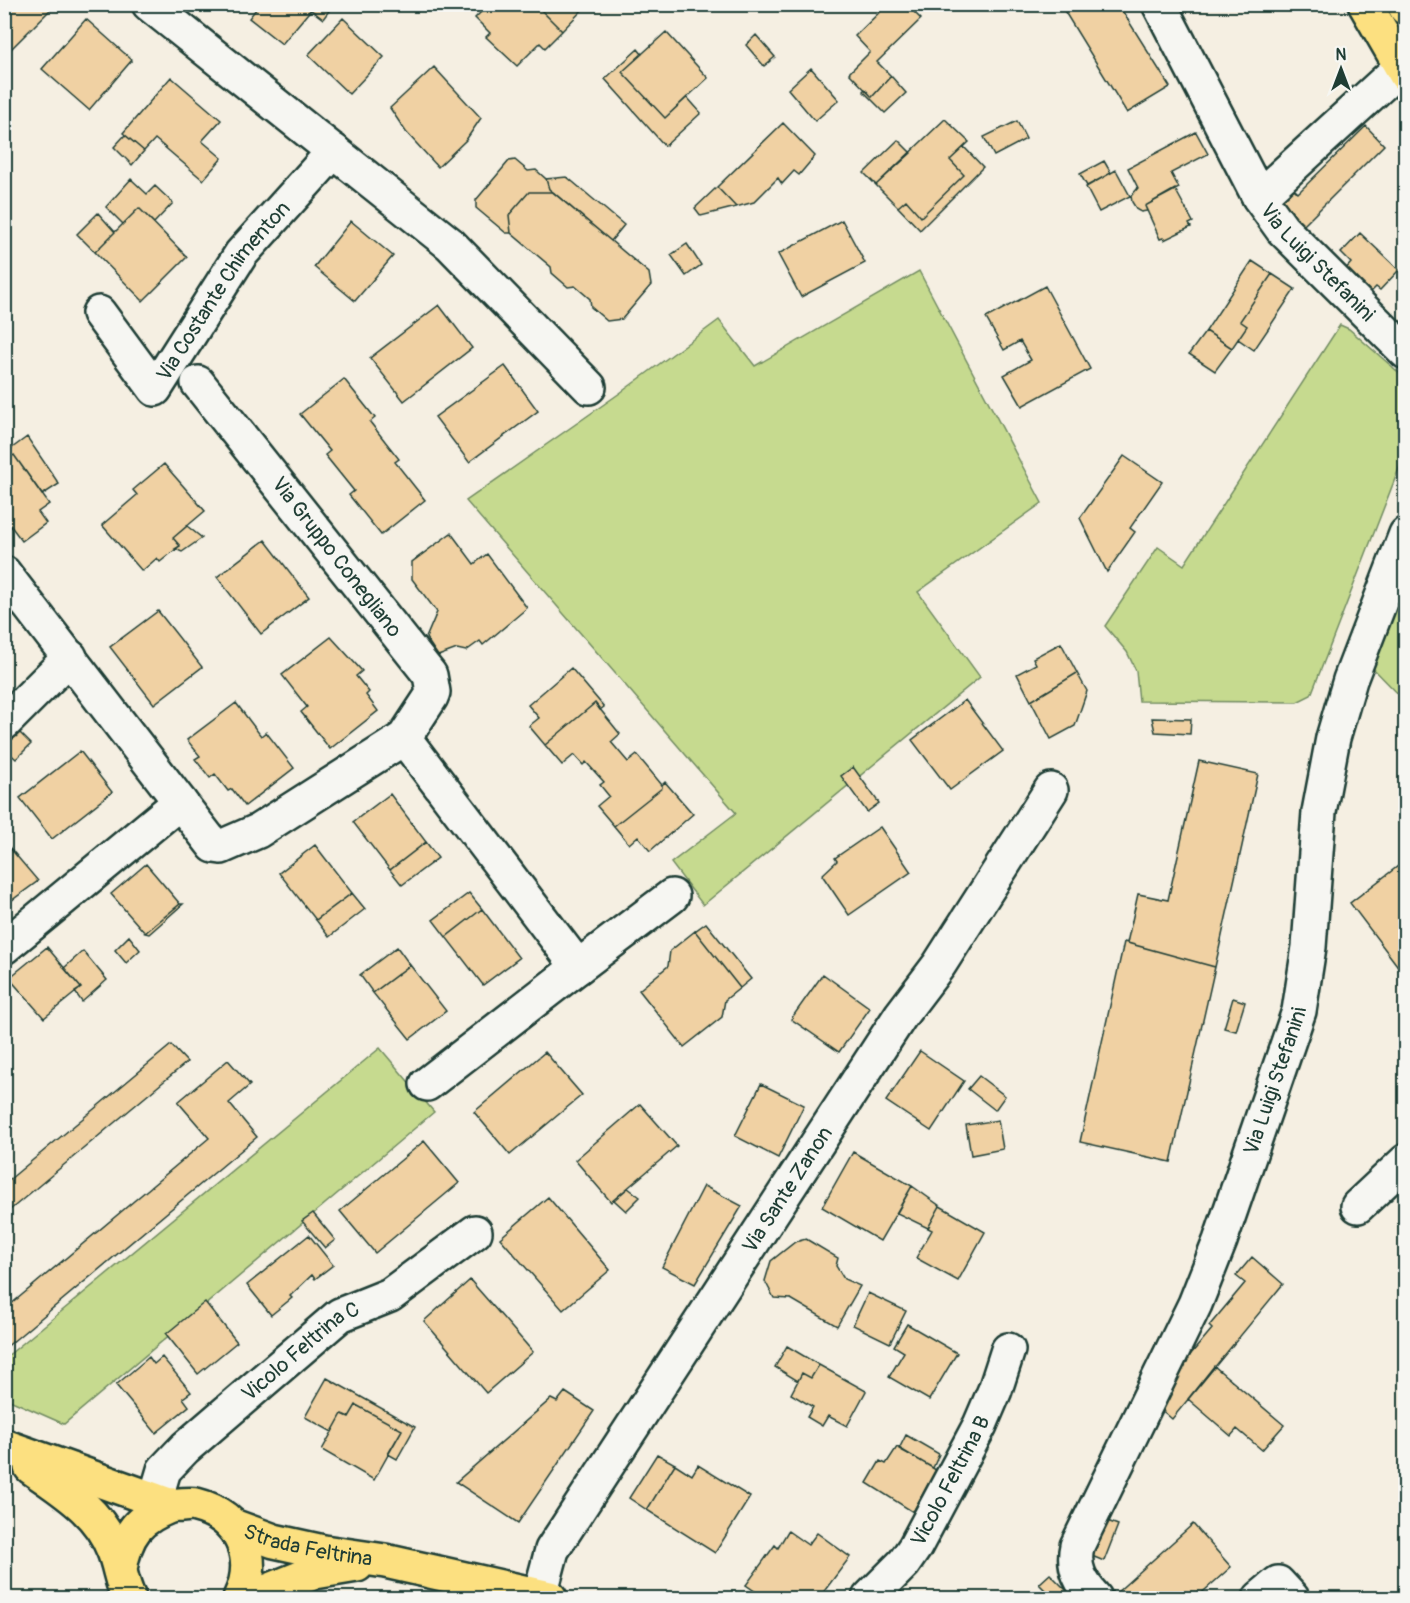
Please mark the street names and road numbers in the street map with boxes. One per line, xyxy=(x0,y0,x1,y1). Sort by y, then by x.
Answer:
street label: Via Costante Chimenton xyxy=(151,196,296,386)
street label: Via Luigi Stefanini xyxy=(1254,198,1381,328)
street label: Via Gruppo Conegliano xyxy=(265,472,408,643)
street label: Via Luigi Stefanini xyxy=(1238,1005,1313,1159)
street label: Via Sante Zanon xyxy=(736,1121,839,1258)
street label: Vicolo Feltrina C xyxy=(236,1296,363,1407)
street label: Vicolo Feltrina B xyxy=(905,1412,996,1551)
street label: Strada Feltrina xyxy=(240,1518,374,1573)

